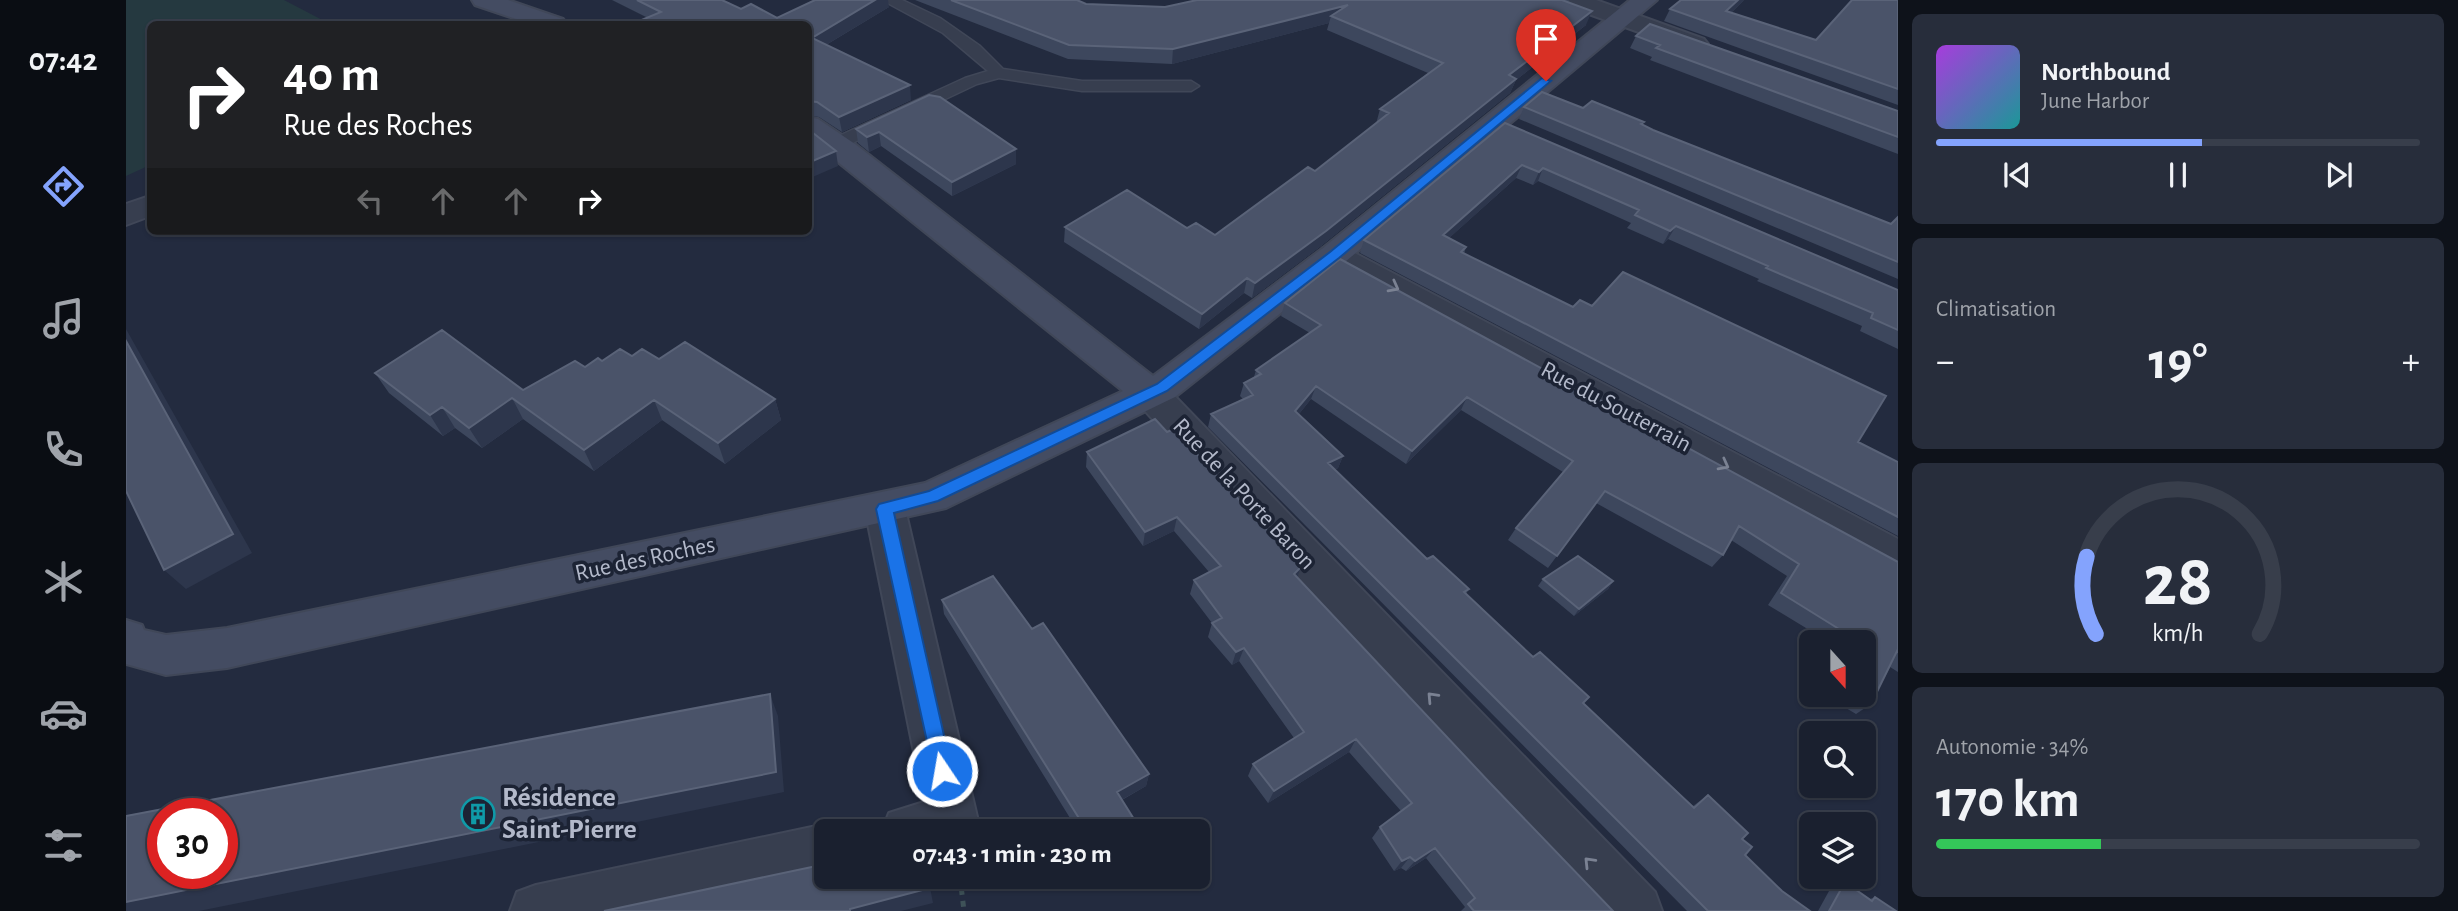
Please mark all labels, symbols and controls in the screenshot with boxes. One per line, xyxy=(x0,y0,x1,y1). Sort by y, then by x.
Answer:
pin xyxy=(1516,9,1576,81)
icon: arrive xyxy=(1527,20,1565,58)
text: 07:42 xyxy=(29,44,98,76)
icon: right xyxy=(168,49,259,140)
text: 40 m xyxy=(283,51,380,100)
text: Northbound xyxy=(2041,59,2170,85)
text: June Harbor xyxy=(2041,90,2149,113)
text: Rue des Roches xyxy=(283,109,473,141)
icon: previous xyxy=(1998,156,2036,194)
icon: pause xyxy=(2159,156,2197,194)
icon: next xyxy=(2320,156,2358,194)
icon: directions xyxy=(39,162,88,211)
icon: left xyxy=(351,182,389,220)
icon: ahead xyxy=(424,182,462,220)
icon: ahead xyxy=(497,182,535,220)
icon: right xyxy=(570,182,608,220)
one-way arrow xyxy=(1387,279,1400,292)
icon: music xyxy=(39,294,88,343)
text: Climatisation xyxy=(1936,298,2056,321)
text: 19° xyxy=(2148,336,2208,388)
text: − xyxy=(1936,343,1954,381)
text: + xyxy=(2402,343,2420,381)
street label: Rue du Souterrain xyxy=(1537,357,1695,457)
street label: Rue de la Porte Baron xyxy=(1168,414,1320,574)
icon: phone xyxy=(39,425,88,474)
one-way arrow xyxy=(1717,457,1729,470)
street label: Rue des Roches xyxy=(573,532,717,586)
text: 28 xyxy=(2143,546,2213,619)
icon: climate xyxy=(39,557,88,606)
text: km/h xyxy=(2152,620,2204,645)
north arrow xyxy=(1799,630,1876,707)
map controls xyxy=(1799,630,1876,889)
icon: car xyxy=(39,689,88,738)
one-way arrow xyxy=(1428,692,1440,705)
button: search xyxy=(1799,721,1876,798)
position arrow xyxy=(905,734,979,808)
text: Autonomie · 34% xyxy=(1936,736,2089,759)
text: 170 km xyxy=(1936,774,2080,826)
place label: Résidence Saint-Pierre xyxy=(502,784,637,844)
building icon: Résidence Saint-Pierre xyxy=(459,795,497,833)
speed limit sign: 30 xyxy=(147,798,238,889)
button: layers xyxy=(1799,812,1876,889)
icon: filters xyxy=(39,821,88,870)
text: 07:43 · 1 min · 230 m xyxy=(912,841,1112,867)
one-way arrow xyxy=(1584,857,1597,870)

